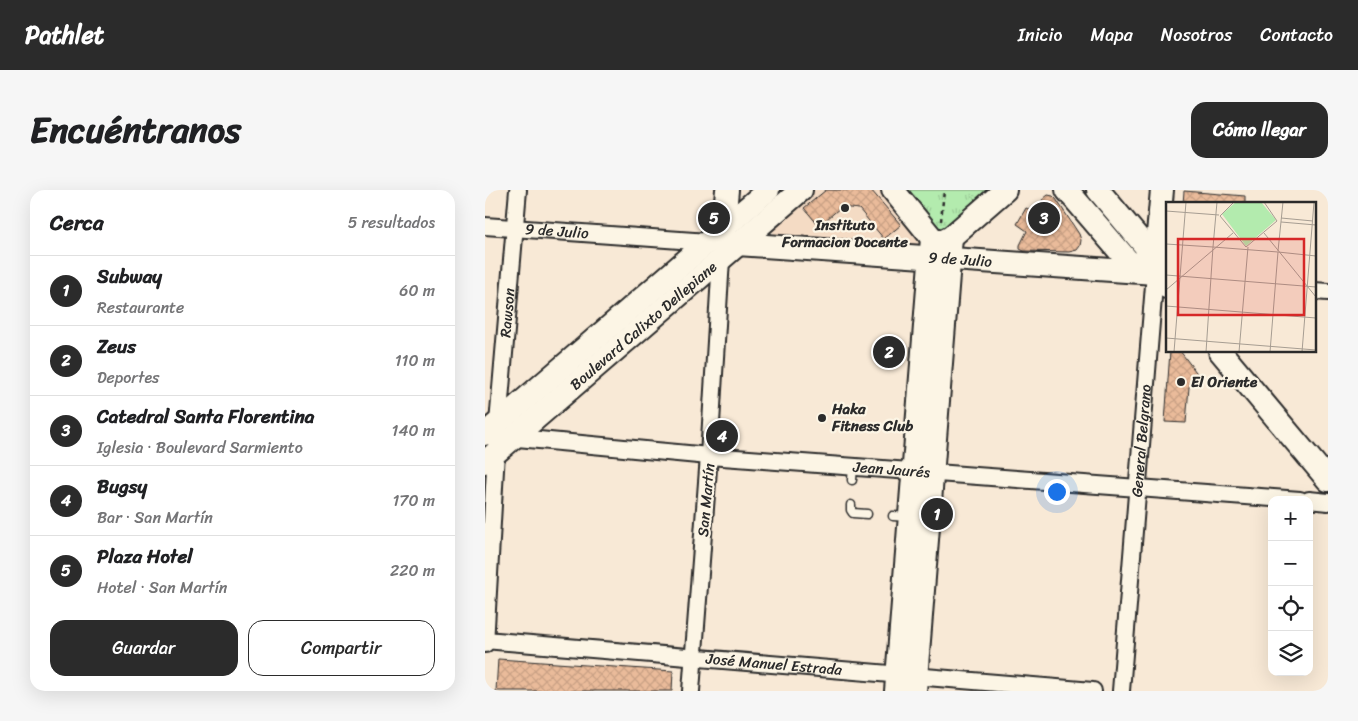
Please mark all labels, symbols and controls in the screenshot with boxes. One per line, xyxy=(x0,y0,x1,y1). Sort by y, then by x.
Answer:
text: Pathlet xyxy=(25,14,104,56)
text: Inicio xyxy=(1018,19,1063,51)
text: Mapa xyxy=(1091,19,1133,51)
text: Nosotros xyxy=(1161,19,1232,51)
text: Contacto xyxy=(1260,19,1333,51)
text: Encuéntranos xyxy=(30,99,241,161)
button: Cómo llegar xyxy=(1191,102,1328,158)
pin: 5 xyxy=(698,199,730,237)
pin: 3 xyxy=(1028,199,1060,237)
marker: Instituto Formacion Docente xyxy=(839,202,851,214)
inset map xyxy=(1166,202,1316,352)
text: Cerca xyxy=(50,204,104,242)
text: 5 resultados xyxy=(348,208,435,237)
place label: Instituto Formacion Docente xyxy=(781,212,908,255)
street label: 9 de Julio xyxy=(524,216,590,246)
street label: 9 de Julio xyxy=(927,244,993,275)
street label: Boulevard Calixto Dellepiane xyxy=(564,255,723,397)
text: Subway xyxy=(97,260,162,293)
text: 1 xyxy=(63,276,69,305)
text: 60 m xyxy=(399,276,435,305)
street label: Rawson xyxy=(492,287,523,339)
text: Restaurante xyxy=(97,293,184,322)
text: Zeus xyxy=(97,330,136,363)
pin: 2 xyxy=(873,333,905,371)
text: 2 xyxy=(61,346,71,375)
text: 110 m xyxy=(395,346,435,375)
text: Deportes xyxy=(97,363,159,392)
place label: El Oriente xyxy=(1191,369,1258,395)
marker: El Oriente xyxy=(1175,376,1187,388)
street label: General Belgrano xyxy=(1124,383,1159,498)
place label: Haka Fitness Club xyxy=(831,396,913,439)
text: Catedral Santa Florentina xyxy=(97,400,314,433)
marker: Haka Fitness Club xyxy=(816,412,828,424)
text: 3 xyxy=(62,416,70,445)
text: 140 m xyxy=(392,416,435,445)
pin: 4 xyxy=(706,417,738,455)
text: Iglesia · Boulevard Sarmiento xyxy=(97,433,303,462)
street label: Jean Jaurés xyxy=(851,454,932,485)
street label: San Martín xyxy=(690,462,722,538)
text: Bugsy xyxy=(97,470,147,503)
your location xyxy=(1044,479,1070,505)
text: 4 xyxy=(61,486,71,515)
text: 170 m xyxy=(392,486,435,515)
pin: 1 xyxy=(921,495,953,533)
map controls xyxy=(1268,496,1313,676)
button: + xyxy=(1268,496,1313,541)
text: Bar · San Martín xyxy=(97,503,213,532)
text: Plaza Hotel xyxy=(97,540,193,573)
button: − xyxy=(1268,541,1313,586)
text: 5 xyxy=(61,556,71,585)
text: 220 m xyxy=(390,556,435,585)
text: Hotel · San Martín xyxy=(97,573,227,602)
button: locate xyxy=(1268,586,1313,631)
button: Guardar xyxy=(50,620,238,676)
button: Compartir xyxy=(248,620,435,676)
button: layers xyxy=(1268,631,1313,676)
street label: José Manuel Estrada xyxy=(704,645,844,683)

